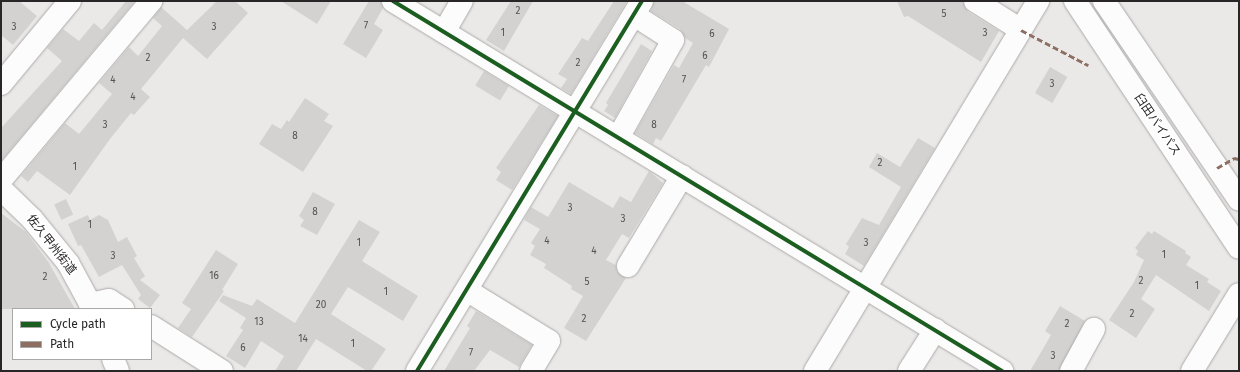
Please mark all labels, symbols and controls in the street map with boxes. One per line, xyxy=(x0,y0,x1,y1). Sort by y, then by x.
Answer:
house number: 2 xyxy=(516,6,520,18)
house number: 5 xyxy=(941,9,947,21)
house number: 7 xyxy=(364,21,368,33)
house number: 3 xyxy=(12,22,16,34)
house number: 3 xyxy=(212,22,216,34)
house number: 1 xyxy=(501,28,505,40)
house number: 3 xyxy=(983,28,987,40)
house number: 6 xyxy=(709,29,715,41)
house number: 6 xyxy=(702,51,708,63)
house number: 2 xyxy=(146,53,150,65)
house number: 2 xyxy=(576,58,580,70)
house number: 4 xyxy=(110,75,116,87)
house number: 7 xyxy=(682,75,686,87)
house number: 3 xyxy=(1050,79,1054,91)
street label: 臼田バイパス xyxy=(1131,91,1183,159)
house number: 4 xyxy=(130,92,136,104)
house number: 3 xyxy=(103,120,107,132)
house number: 8 xyxy=(651,120,657,132)
house number: 8 xyxy=(292,131,298,143)
house number: 2 xyxy=(878,158,882,170)
house number: 1 xyxy=(73,162,77,174)
house number: 3 xyxy=(568,203,572,215)
house number: 8 xyxy=(312,207,318,219)
street label: 佐久甲州街道 xyxy=(23,212,79,278)
house number: 3 xyxy=(621,214,625,226)
house number: 1 xyxy=(88,220,92,232)
house number: 4 xyxy=(544,236,550,248)
house number: 1 xyxy=(357,238,361,250)
house number: 3 xyxy=(864,238,868,250)
house number: 4 xyxy=(591,246,597,258)
house number: 1 xyxy=(1162,250,1166,262)
house number: 3 xyxy=(111,251,115,263)
house number: 16 xyxy=(209,271,219,283)
house number: 2 xyxy=(43,272,47,284)
house number: 2 xyxy=(1139,276,1143,288)
house number: 5 xyxy=(584,277,590,289)
house number: 1 xyxy=(1195,281,1199,293)
house number: 1 xyxy=(384,287,388,299)
house number: 20 xyxy=(316,300,326,312)
legend xyxy=(12,308,152,360)
house number: 2 xyxy=(1130,309,1134,321)
house number: 2 xyxy=(582,314,586,326)
text: Cycle path xyxy=(50,317,106,331)
house number: 13 xyxy=(254,317,264,329)
house number: 2 xyxy=(1065,319,1069,331)
house number: 14 xyxy=(298,334,308,346)
text: Path xyxy=(50,337,74,351)
house number: 1 xyxy=(351,339,355,351)
house number: 6 xyxy=(240,343,246,355)
house number: 7 xyxy=(469,348,473,360)
house number: 3 xyxy=(1051,351,1055,363)

